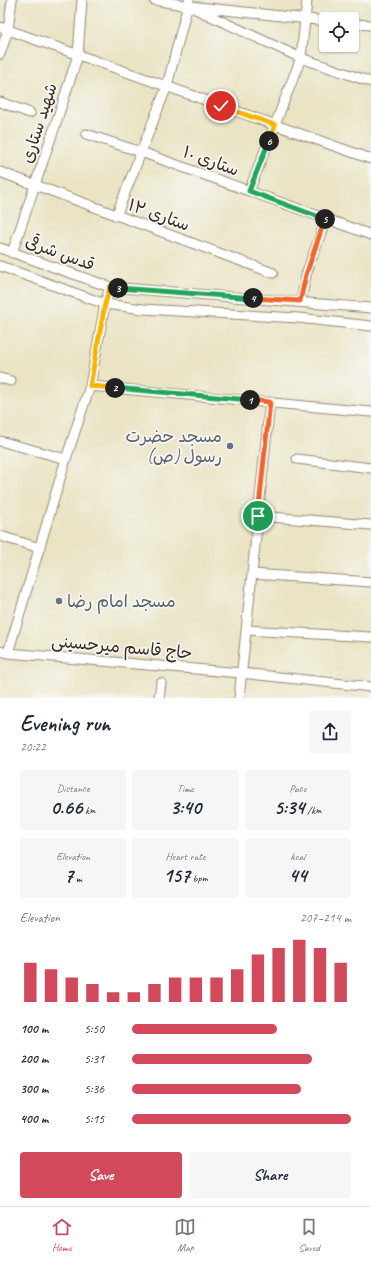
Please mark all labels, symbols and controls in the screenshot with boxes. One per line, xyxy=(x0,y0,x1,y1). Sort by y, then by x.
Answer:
map controls xyxy=(319,12,359,52)
button: locate xyxy=(319,12,359,52)
street label: شهید ستاری xyxy=(16,80,62,166)
pin xyxy=(204,89,238,123)
icon: check xyxy=(210,95,232,117)
pin: 6 xyxy=(259,131,279,151)
text: 6 xyxy=(266,134,272,148)
street label: ستاری ۱۰ xyxy=(180,141,242,181)
street label: ستاری ۱۲ xyxy=(125,194,193,236)
pin: 5 xyxy=(315,209,335,229)
text: 5 xyxy=(323,212,327,226)
street label: قدس شرقی xyxy=(22,230,98,275)
pin: 3 xyxy=(108,278,128,298)
text: 3 xyxy=(116,281,120,295)
pin: 4 xyxy=(243,288,263,308)
text: 4 xyxy=(251,291,255,305)
pin: 2 xyxy=(105,378,125,398)
text: 2 xyxy=(113,381,117,395)
pin: 1 xyxy=(240,390,260,410)
text: 1 xyxy=(248,393,252,407)
place label: مسجد حضرت رسول (ص) xyxy=(126,426,222,467)
marker: مسجد حضرت رسول (ص) xyxy=(225,441,235,451)
pin xyxy=(241,499,275,533)
icon: arrive xyxy=(247,505,269,527)
place label: مسجد امام رضا xyxy=(67,591,176,614)
marker: مسجد امام رضا xyxy=(54,596,64,606)
street label: حاج قاسم میرحسینی xyxy=(50,630,193,666)
text: Evening run xyxy=(20,710,110,738)
button: share xyxy=(309,711,351,753)
text: 20:22 xyxy=(20,739,46,755)
text: Distance xyxy=(57,781,90,795)
text: Time xyxy=(177,781,194,795)
text: Pace xyxy=(289,781,306,795)
text: 0.66 xyxy=(51,795,82,820)
text: 3:40 xyxy=(170,795,201,820)
text: 5:34 xyxy=(274,795,305,820)
text: km xyxy=(82,803,96,817)
text: /km xyxy=(305,803,322,817)
text: Elevation xyxy=(56,849,90,863)
text: Heart rate xyxy=(165,849,206,863)
text: kcal xyxy=(291,849,305,863)
text: 7 xyxy=(64,863,73,888)
text: 157 xyxy=(163,863,190,888)
text: 44 xyxy=(289,863,307,888)
text: m xyxy=(73,871,82,885)
text: bpm xyxy=(190,871,208,885)
text: Elevation xyxy=(20,910,60,926)
text: 207–214 m xyxy=(300,910,351,926)
text: 100 m xyxy=(20,1021,48,1037)
text: 5:50 xyxy=(84,1021,104,1037)
text: 200 m xyxy=(20,1051,48,1067)
text: 5:31 xyxy=(84,1051,104,1067)
text: 300 m xyxy=(20,1081,48,1097)
text: 5:36 xyxy=(84,1081,104,1097)
text: 400 m xyxy=(20,1111,48,1127)
text: 5:15 xyxy=(84,1111,104,1127)
button: Save xyxy=(20,1152,182,1198)
button: Share xyxy=(190,1152,351,1198)
tab: Home xyxy=(51,1216,73,1254)
tab: Map xyxy=(174,1216,196,1254)
tab: Saved xyxy=(298,1216,320,1254)

